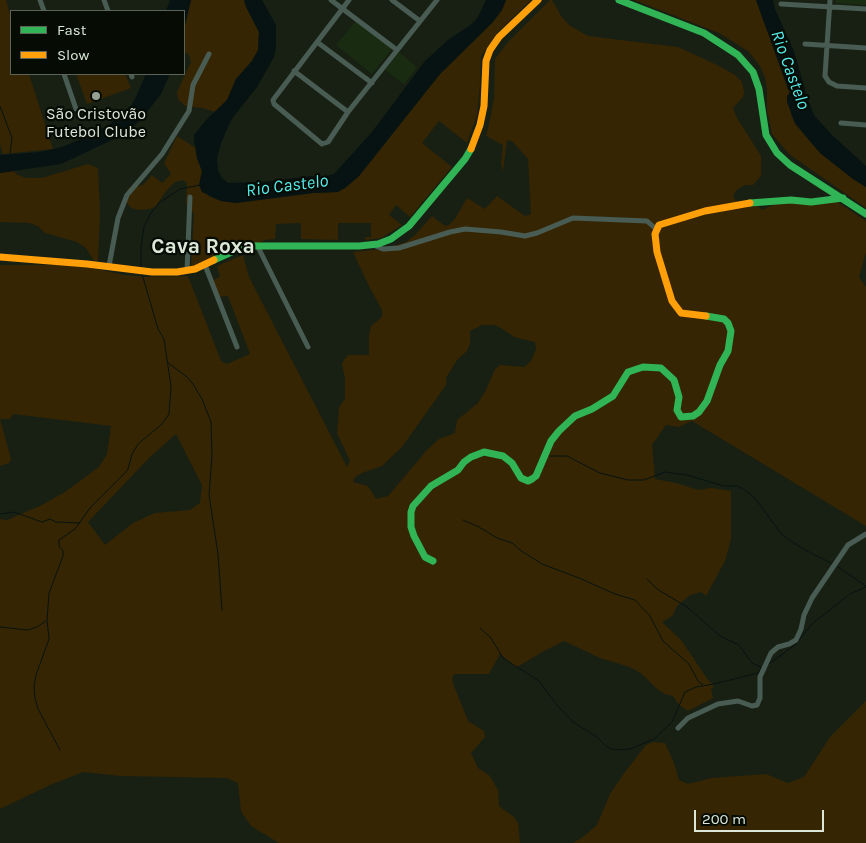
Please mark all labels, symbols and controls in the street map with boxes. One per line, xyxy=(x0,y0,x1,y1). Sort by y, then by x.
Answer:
legend xyxy=(10,10,185,75)
text: Fast xyxy=(57,21,86,39)
water label: Rio Castelo xyxy=(766,27,814,113)
text: Slow xyxy=(57,46,89,64)
marker: São Cristovão Futebol Clube xyxy=(90,90,102,102)
place label: São Cristovão Futebol Clube xyxy=(46,104,146,142)
water label: Rio Castelo xyxy=(245,170,329,202)
district label: Cava Roxa xyxy=(151,234,255,260)
scale bar xyxy=(696,800,826,832)
text: 200 m xyxy=(702,810,746,828)

